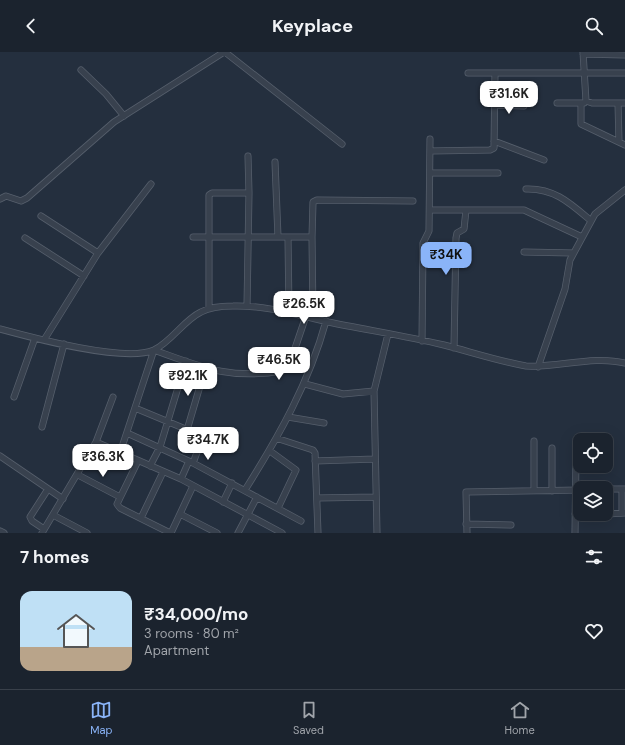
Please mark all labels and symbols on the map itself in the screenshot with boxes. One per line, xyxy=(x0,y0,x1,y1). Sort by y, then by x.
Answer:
pin: ₹31.6K xyxy=(476,81,542,115)
pin: ₹34K xyxy=(422,242,470,276)
pin: ₹26.5K xyxy=(271,291,337,325)
pin: ₹46.5K xyxy=(246,347,312,381)
pin: ₹92.1K xyxy=(155,363,221,397)
pin: ₹34.7K xyxy=(175,427,241,461)
pin: ₹36.3K xyxy=(70,444,136,478)

